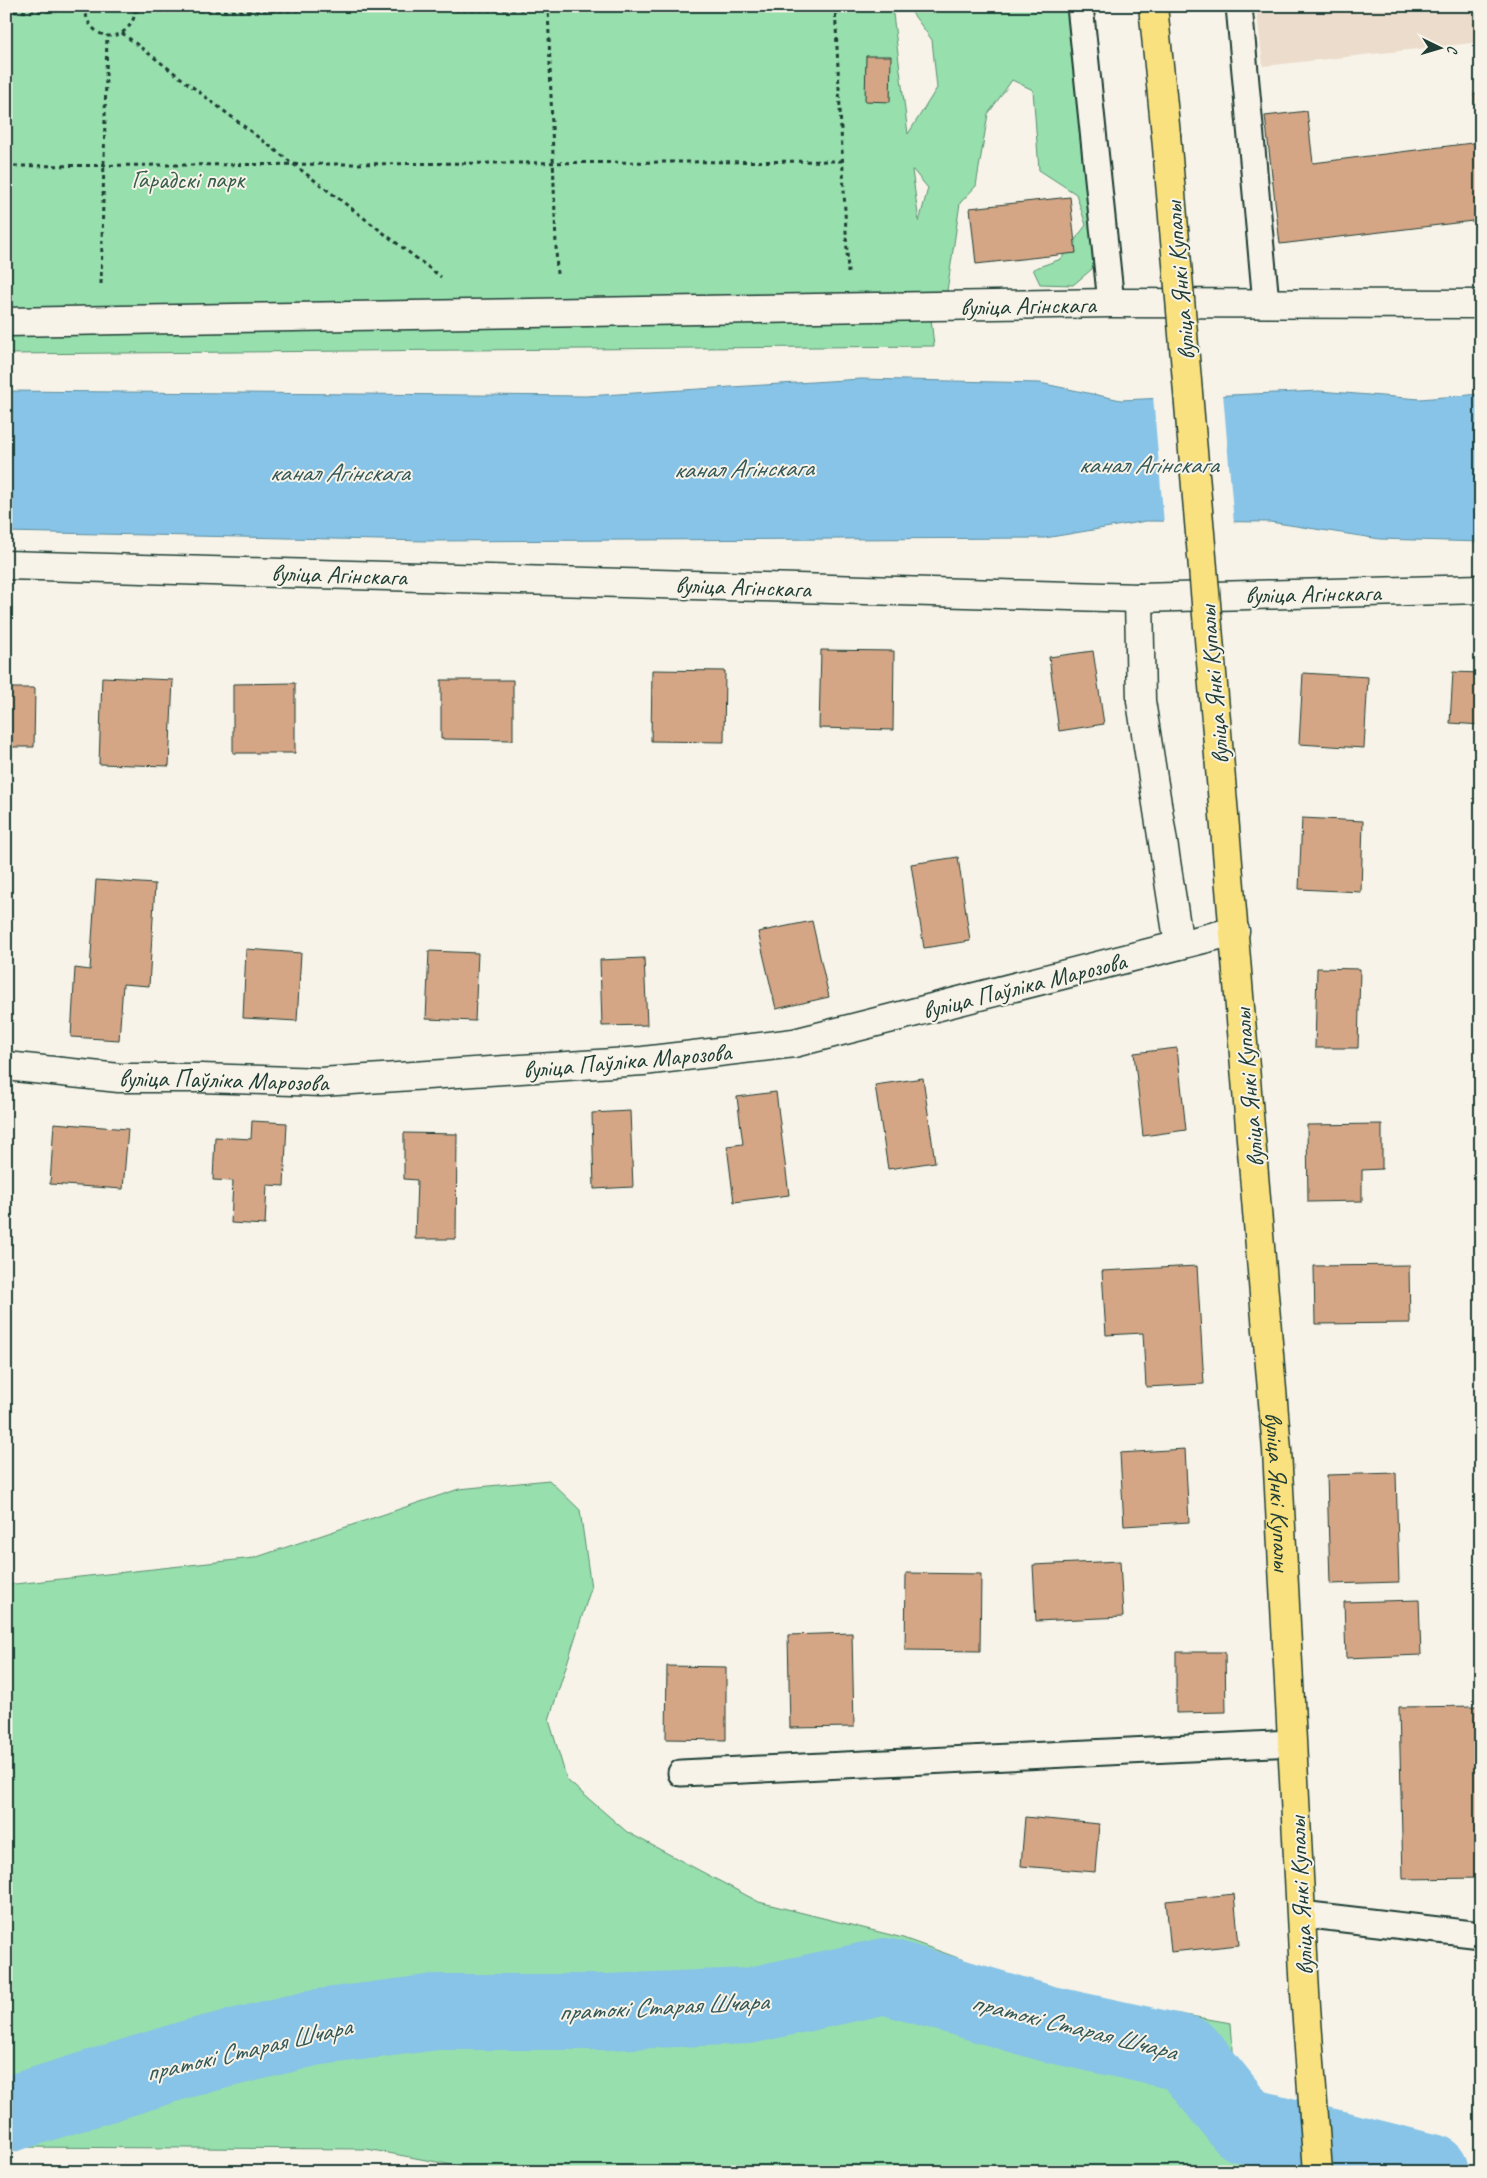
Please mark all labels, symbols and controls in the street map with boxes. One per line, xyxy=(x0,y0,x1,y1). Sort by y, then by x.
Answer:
north arrow xyxy=(1414,22,1464,72)
text: С xyxy=(1443,45,1461,55)
park label: Гарадскі парк xyxy=(132,164,246,196)
street label: вуліца Янкі Купалы xyxy=(1157,198,1203,362)
street label: вуліца Агінскага xyxy=(960,289,1098,323)
water label: канал Агінскага xyxy=(1078,448,1221,481)
water label: канал Агінскага xyxy=(673,451,816,486)
water label: канал Агінскага xyxy=(269,456,412,489)
street label: вуліца Агінскага xyxy=(271,557,409,593)
street label: вуліца Агінскага xyxy=(675,569,813,605)
street label: вуліца Агінскага xyxy=(1245,577,1383,611)
street label: вуліца Янкі Купалы xyxy=(1191,602,1237,766)
street label: вуліца Паўліка Марозова xyxy=(919,945,1131,1027)
street label: вуліца Янкі Купалы xyxy=(1226,1005,1272,1169)
street label: вуліца Паўліка Марозова xyxy=(522,1036,734,1086)
street label: вуліца Паўліка Марозова xyxy=(119,1063,331,1099)
street label: вуліца Янкі Купалы xyxy=(1257,1411,1298,1574)
street label: вуліца Янкі Купалы xyxy=(1281,1814,1321,1976)
water label: пратокі Старая Шчара xyxy=(557,1984,771,2028)
water label: пратокі Старая Шчара xyxy=(968,1985,1182,2069)
water label: пратокі Старая Шчара xyxy=(142,2009,357,2089)

